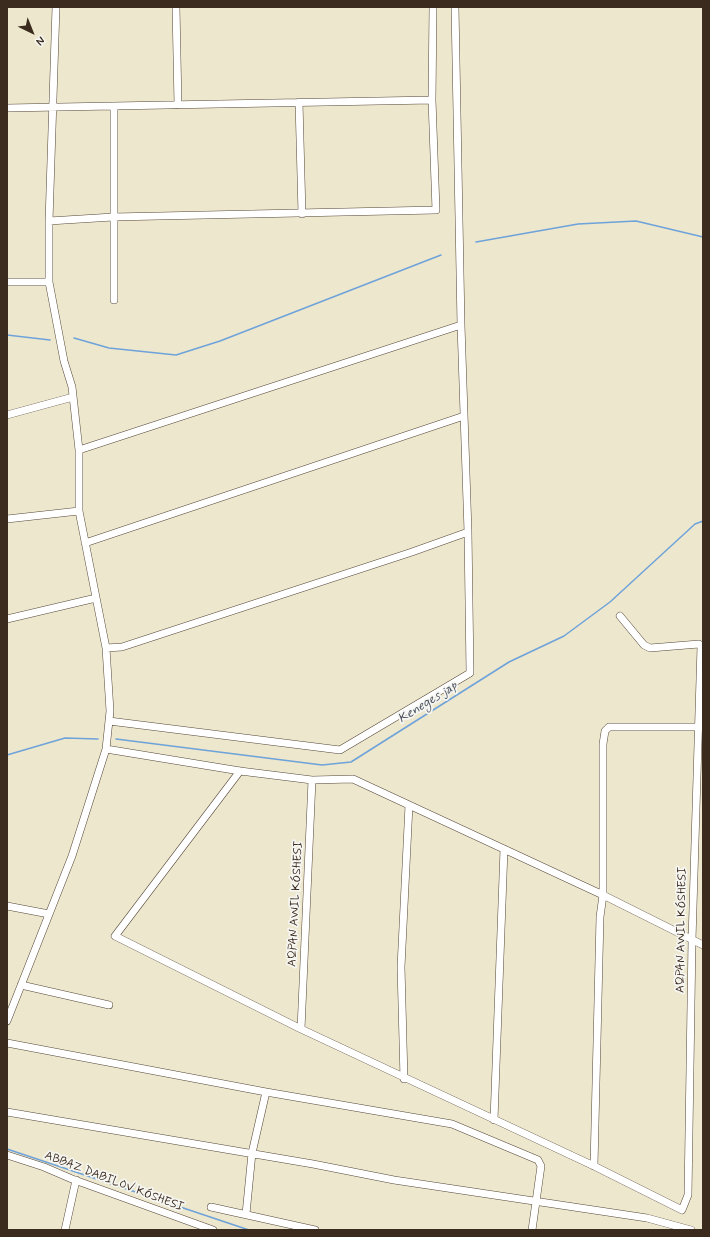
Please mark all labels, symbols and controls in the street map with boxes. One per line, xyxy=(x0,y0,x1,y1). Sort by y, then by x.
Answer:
north arrow xyxy=(12,12,52,52)
text: N xyxy=(33,33,48,48)
water label: Keneges jap xyxy=(395,679,461,727)
street label: AQPAN AWIL KÓSHESI xyxy=(286,841,306,967)
street label: AQPAN AWIL KÓSHESI xyxy=(674,867,690,993)
street label: ABBAZ DABILOV KÓSHESI xyxy=(42,1149,186,1215)

